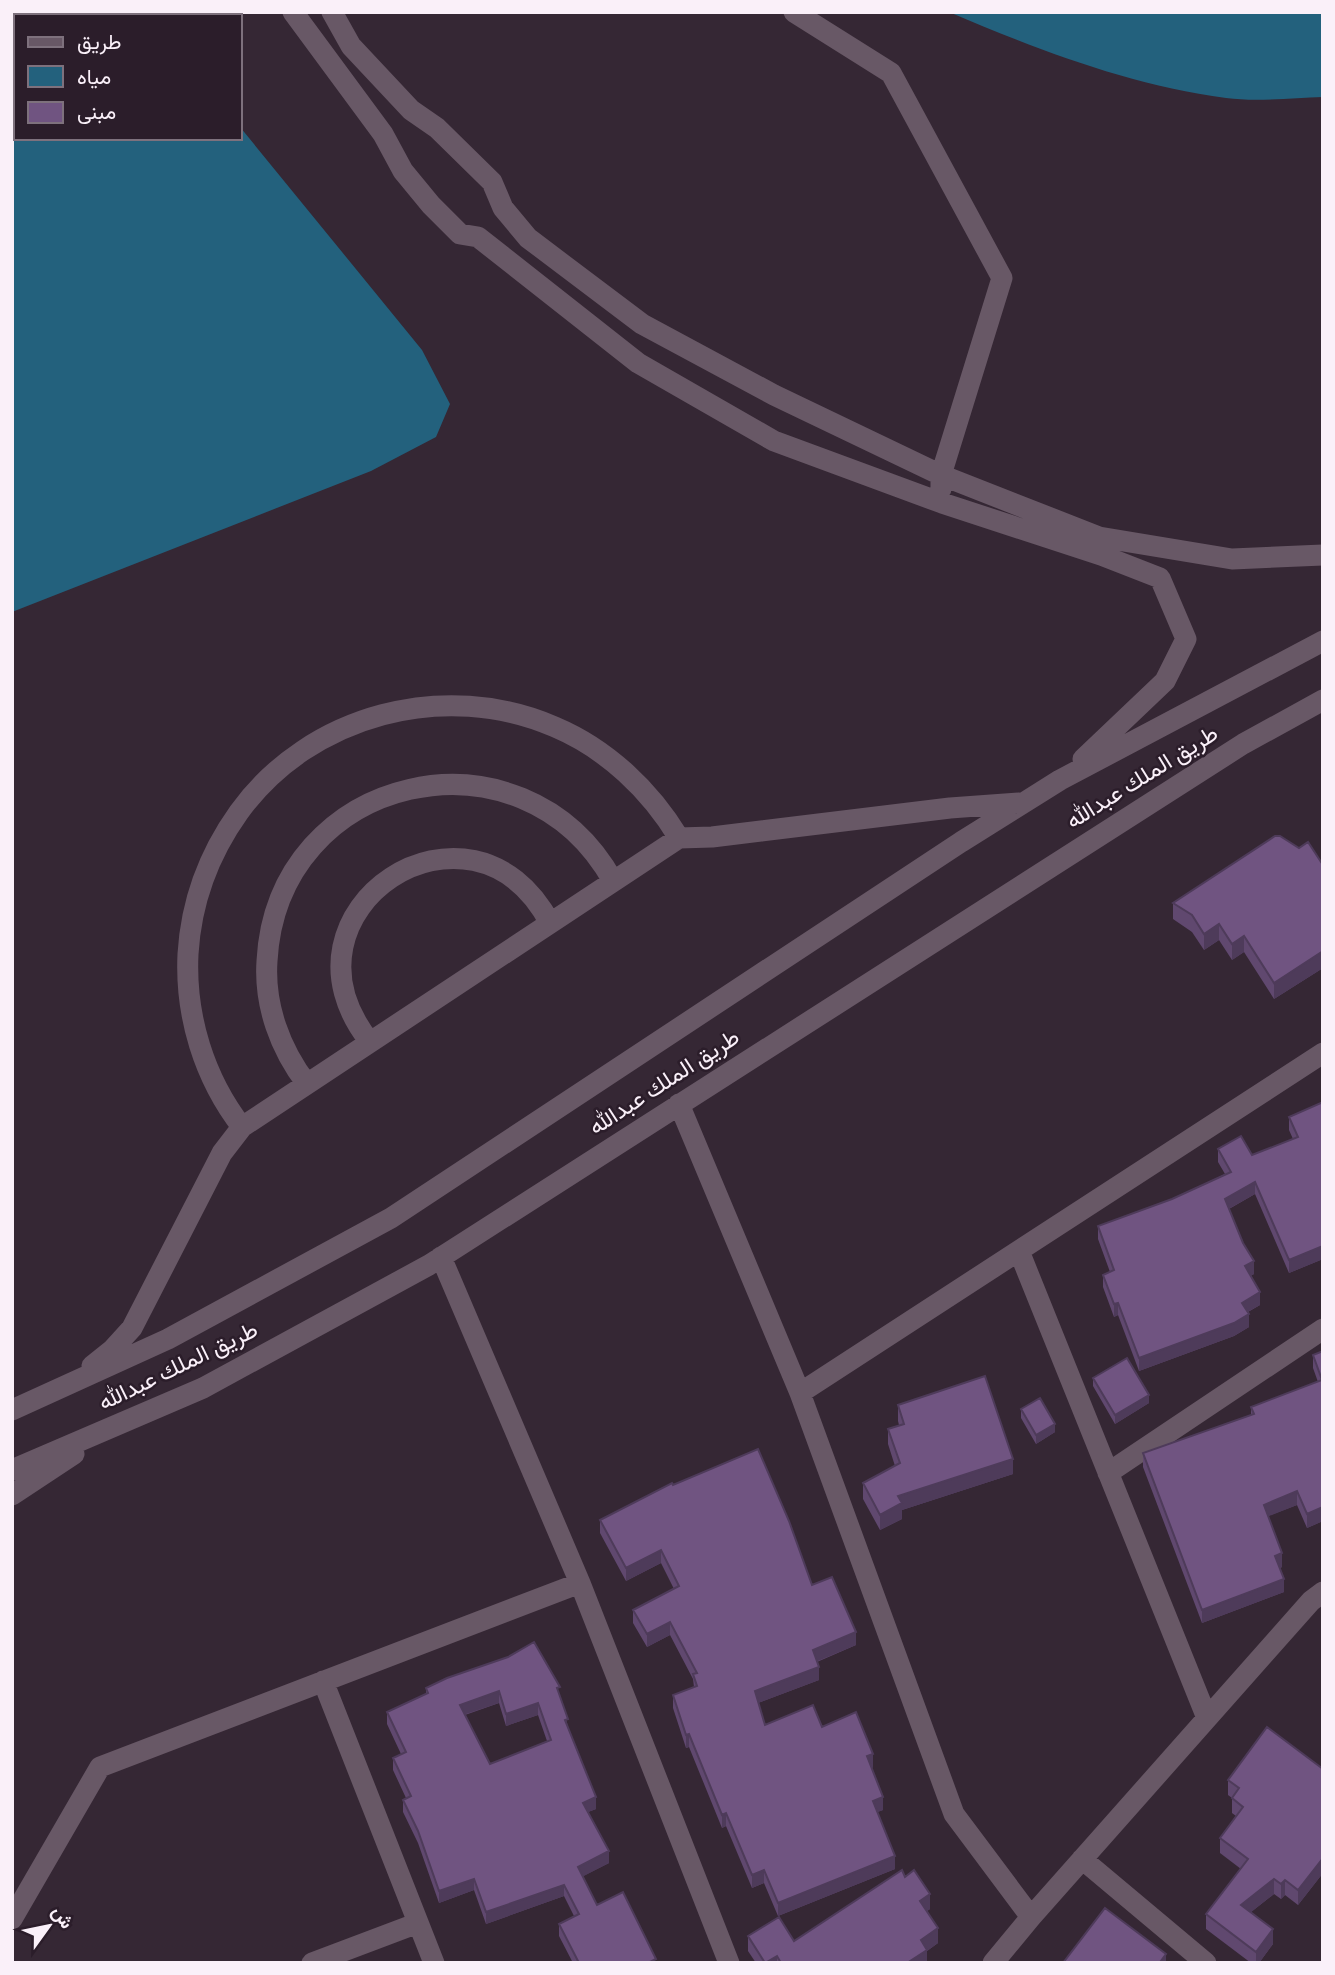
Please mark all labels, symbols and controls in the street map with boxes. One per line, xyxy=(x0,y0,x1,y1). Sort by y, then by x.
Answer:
legend xyxy=(14,14,242,140)
text: طريق xyxy=(77,30,122,55)
text: مياه xyxy=(77,65,111,89)
text: مبنى xyxy=(77,100,116,124)
street label: طريق الملك عبدالله xyxy=(1061,719,1223,835)
street label: طريق الملك عبدالله xyxy=(584,1023,745,1142)
street label: طريق الملك عبدالله xyxy=(94,1316,262,1417)
north arrow xyxy=(14,1891,84,1961)
text: ش xyxy=(47,1901,79,1933)

